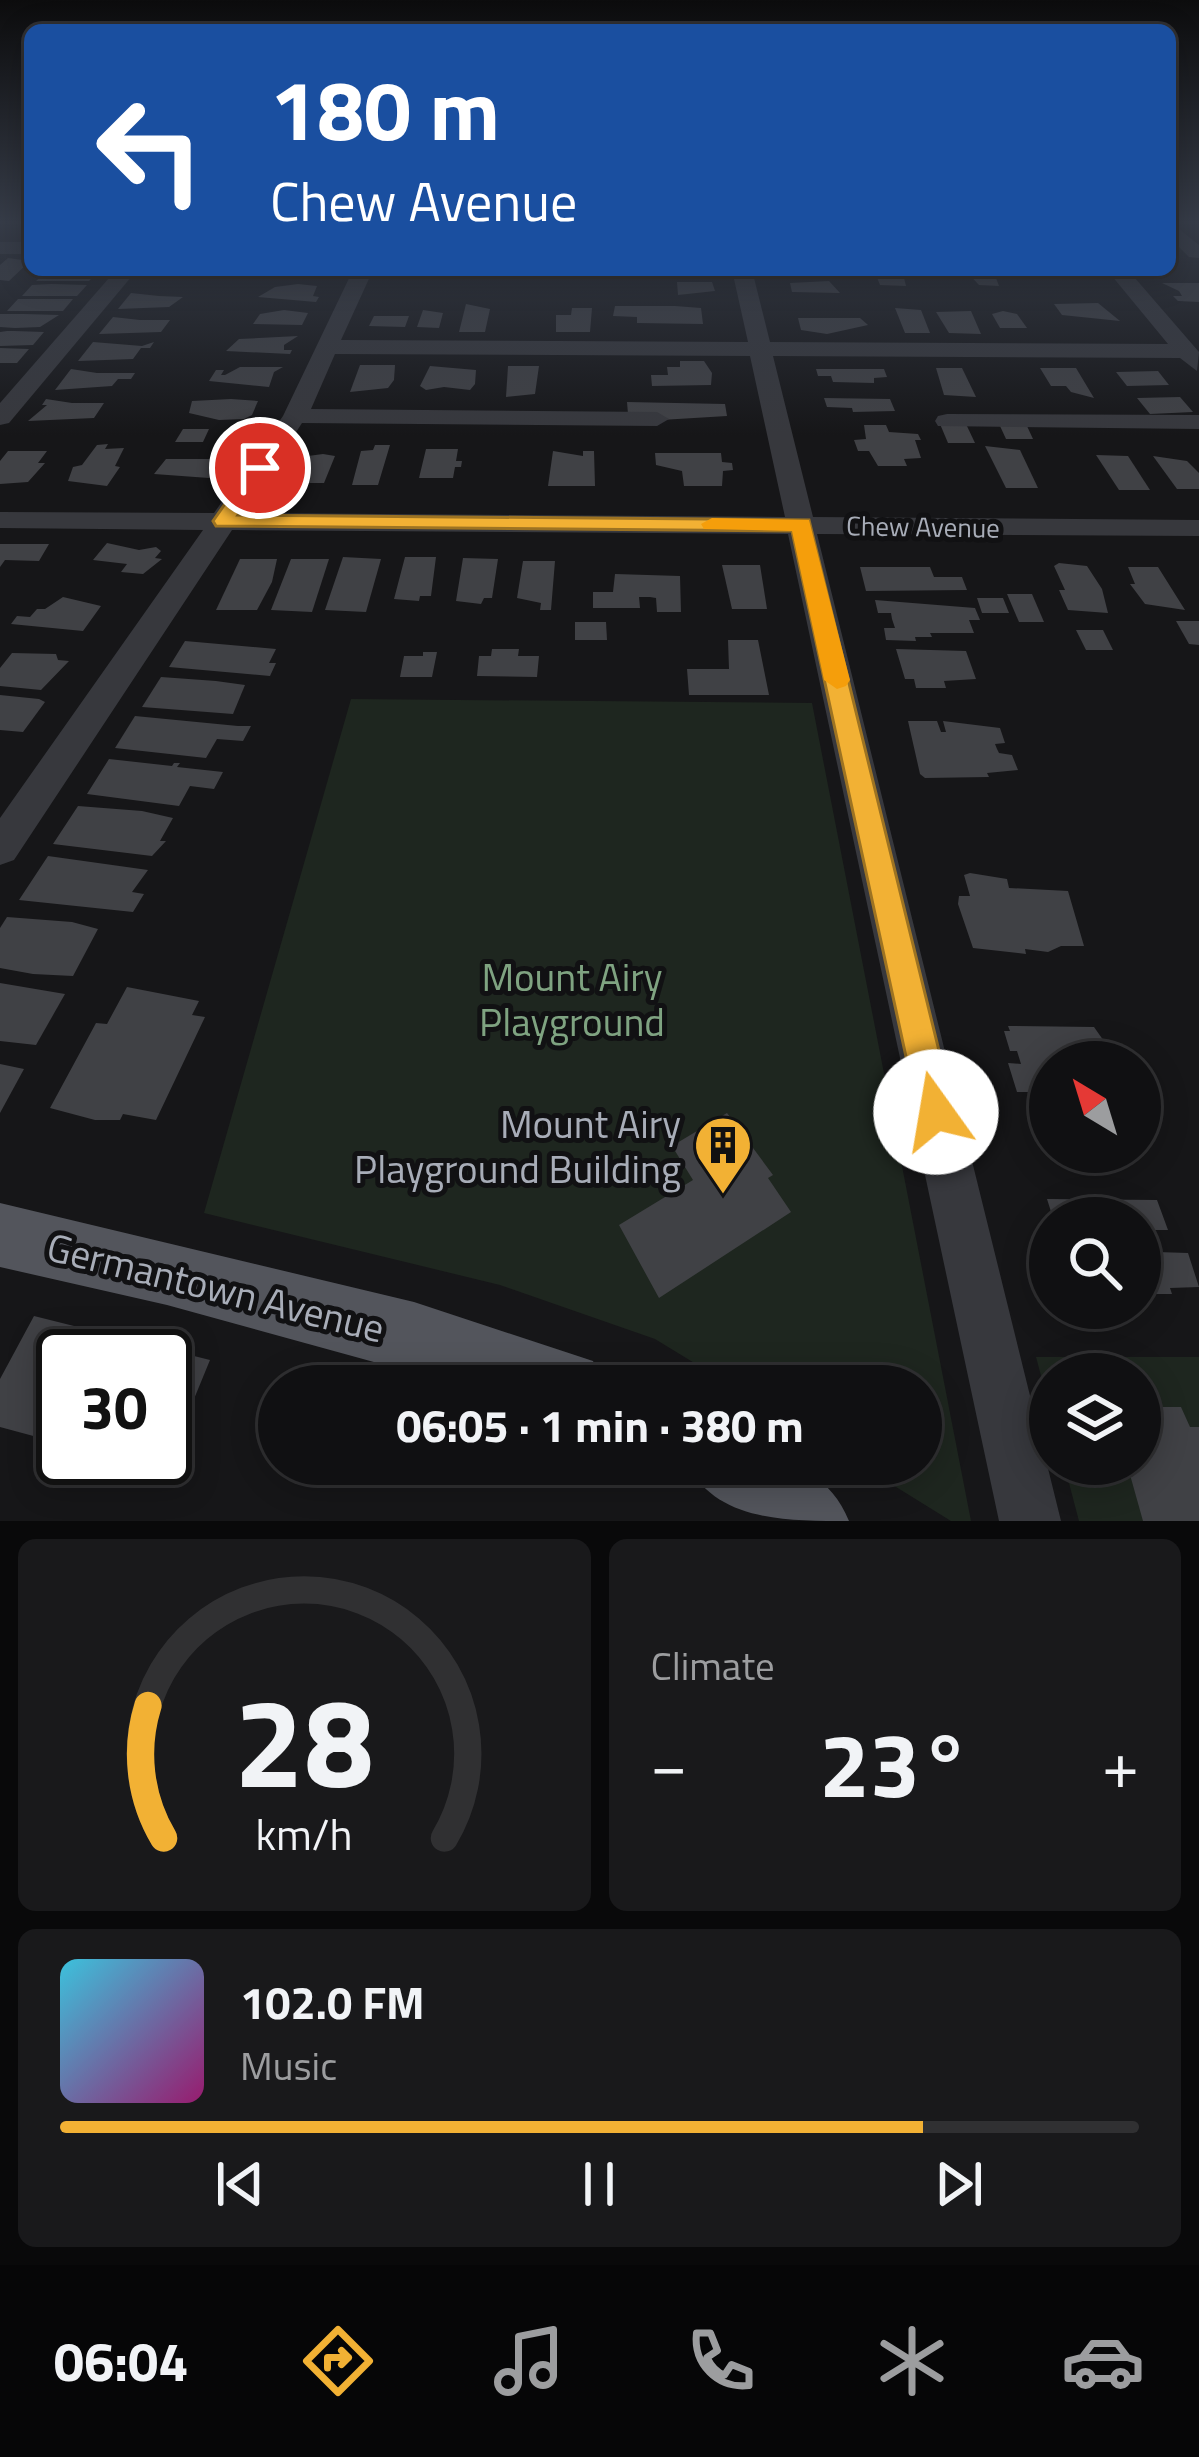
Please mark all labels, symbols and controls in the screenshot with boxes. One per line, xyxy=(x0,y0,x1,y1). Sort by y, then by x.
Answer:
text: 180 m xyxy=(270,45,500,173)
icon: left xyxy=(72,72,228,228)
text: Chew Avenue xyxy=(270,160,577,242)
pin xyxy=(209,417,311,519)
icon: arrive xyxy=(227,435,293,501)
street label: Chew Avenue xyxy=(846,504,1000,548)
park label: Mount Airy Playground xyxy=(479,947,665,1051)
north arrow xyxy=(1029,1041,1161,1173)
map controls xyxy=(1029,1041,1161,1485)
position arrow xyxy=(873,1049,999,1175)
place label: Mount Airy Playground Building xyxy=(354,1094,681,1198)
building icon: Mount Airy Playground Building xyxy=(692,1114,754,1196)
button: search xyxy=(1029,1197,1161,1329)
street label: Germantown Avenue xyxy=(41,1217,391,1357)
speed limit sign: 30 xyxy=(36,1329,192,1485)
button: layers xyxy=(1029,1353,1161,1485)
text: 06:05 · 1 min · 380 m xyxy=(396,1391,804,1459)
text: Climate xyxy=(651,1636,775,1695)
text: 28 xyxy=(234,1646,374,1835)
text: 23° xyxy=(819,1695,970,1832)
text: − xyxy=(651,1713,687,1814)
text: + xyxy=(1102,1713,1139,1814)
text: km/h xyxy=(256,1801,353,1867)
text: 102.0 FM xyxy=(240,1968,425,2036)
text: Music xyxy=(240,2036,337,2095)
icon: previous xyxy=(207,2151,273,2217)
icon: pause xyxy=(566,2151,632,2217)
icon: next xyxy=(926,2151,992,2217)
icon: directions xyxy=(296,2319,380,2403)
icon: music xyxy=(487,2319,571,2403)
icon: phone xyxy=(679,2319,763,2403)
icon: climate xyxy=(870,2319,954,2403)
icon: car xyxy=(1061,2319,1145,2403)
text: 06:04 xyxy=(54,2320,188,2402)

